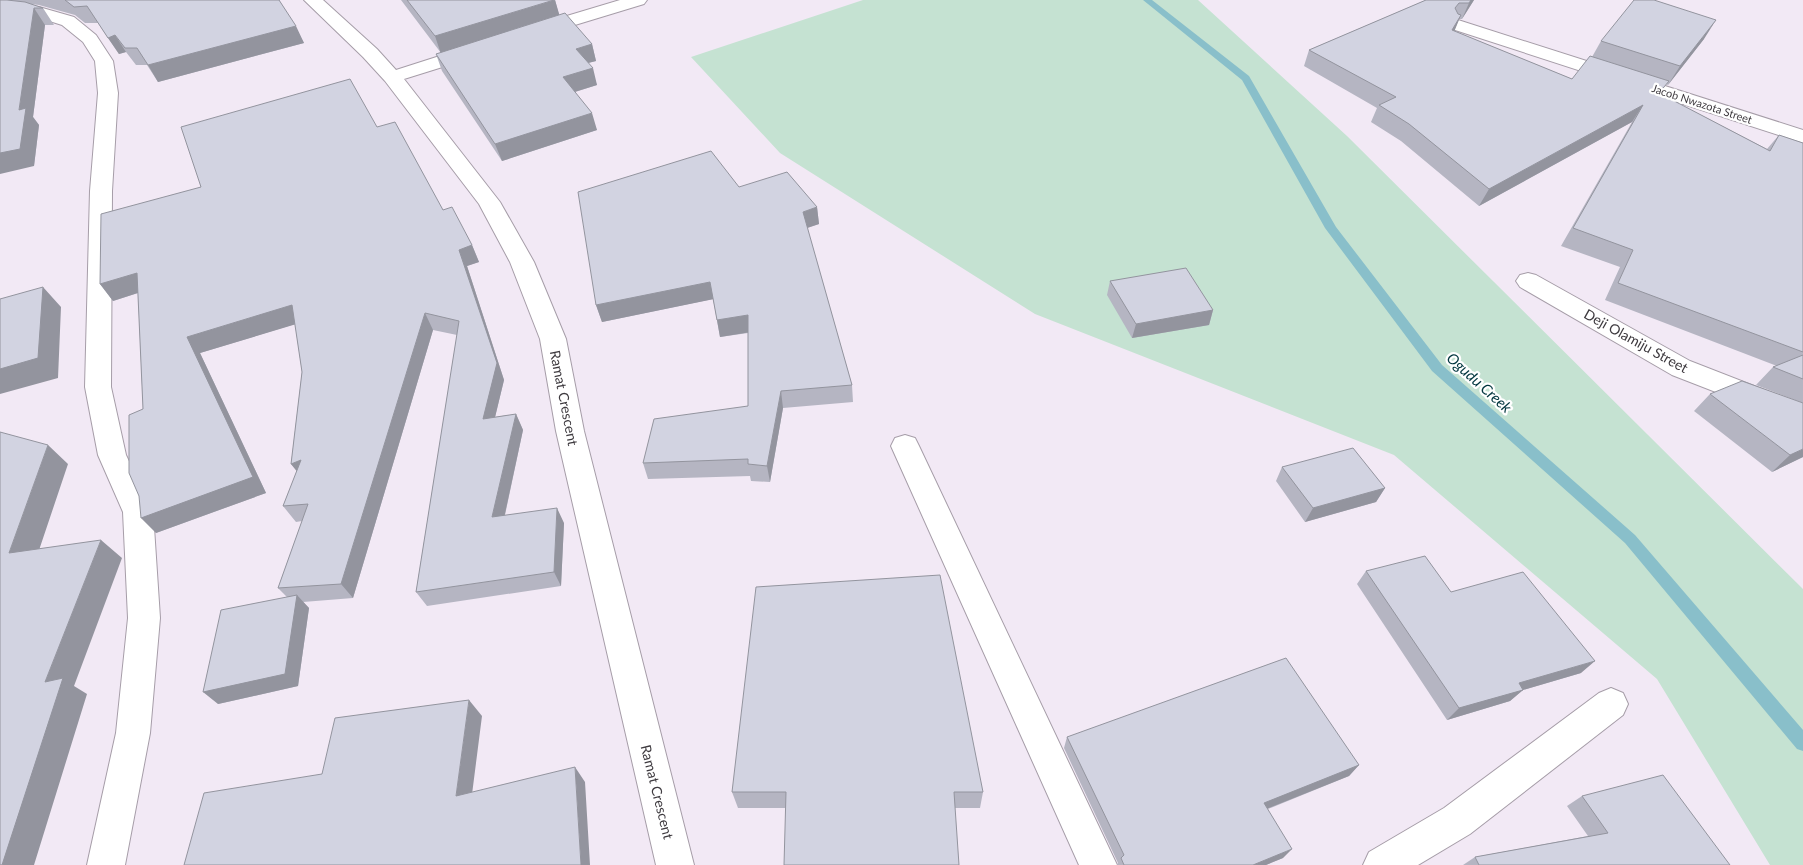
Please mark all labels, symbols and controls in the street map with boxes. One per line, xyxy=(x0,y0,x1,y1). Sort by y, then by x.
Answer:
street label: Jacob Nwazota Street xyxy=(1650,81,1754,126)
street label: Deji Olamiju Street xyxy=(1581,305,1691,376)
water label: Ogudu Creek xyxy=(1443,348,1517,417)
street label: Ramat Crescent xyxy=(547,349,582,447)
street label: Ramat Crescent xyxy=(638,743,677,841)

